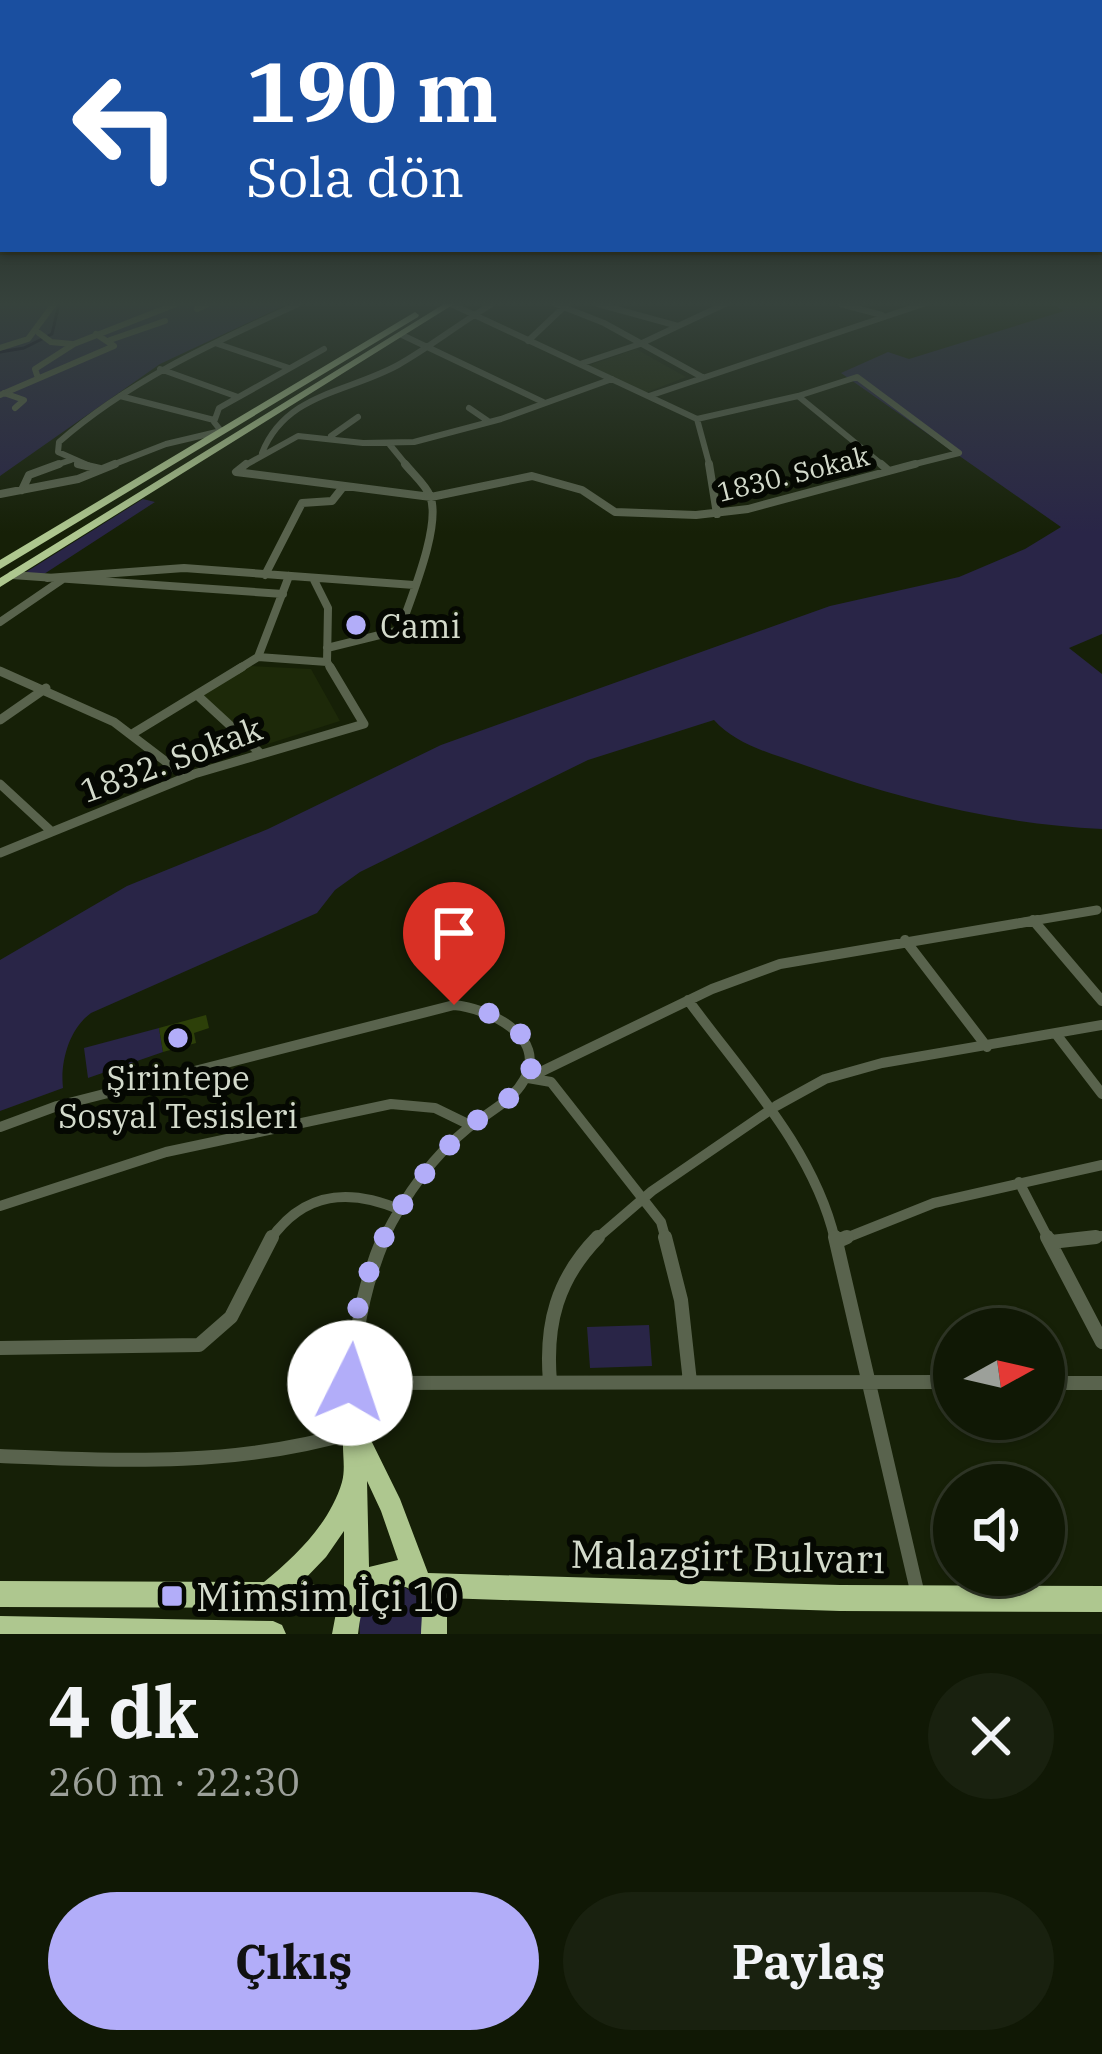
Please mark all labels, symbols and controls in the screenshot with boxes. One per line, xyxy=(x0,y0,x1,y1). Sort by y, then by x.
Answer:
text: 190 m xyxy=(246,36,498,145)
icon: left xyxy=(48,48,204,204)
text: Sola dön xyxy=(246,142,464,212)
street label: 1830. Sokak xyxy=(713,437,873,509)
place label: Cami xyxy=(380,604,461,647)
marker: Cami xyxy=(343,612,369,638)
street label: 1832. Sokak xyxy=(74,706,268,812)
pin xyxy=(403,882,505,1005)
icon: arrive xyxy=(421,900,487,966)
marker: Şirintepe Sosyal Tesisleri xyxy=(165,1025,191,1051)
place label: Şirintepe Sosyal Tesisleri xyxy=(58,1056,298,1137)
north arrow xyxy=(933,1308,1065,1440)
map controls xyxy=(933,1308,1065,1596)
position arrow xyxy=(287,1320,413,1446)
button: sound xyxy=(933,1464,1065,1596)
street label: Malazgirt Bulvarı xyxy=(570,1528,886,1584)
place label: Mimsim İçi 10 xyxy=(196,1571,459,1622)
marker: Mimsim İçi 10 xyxy=(159,1583,185,1609)
text: 4 dk xyxy=(48,1664,198,1758)
button: close xyxy=(928,1673,1054,1799)
text: 260 m · 22:30 xyxy=(48,1756,300,1807)
button: Çıkış xyxy=(48,1892,539,2030)
button: Paylaş xyxy=(563,1892,1054,2030)

